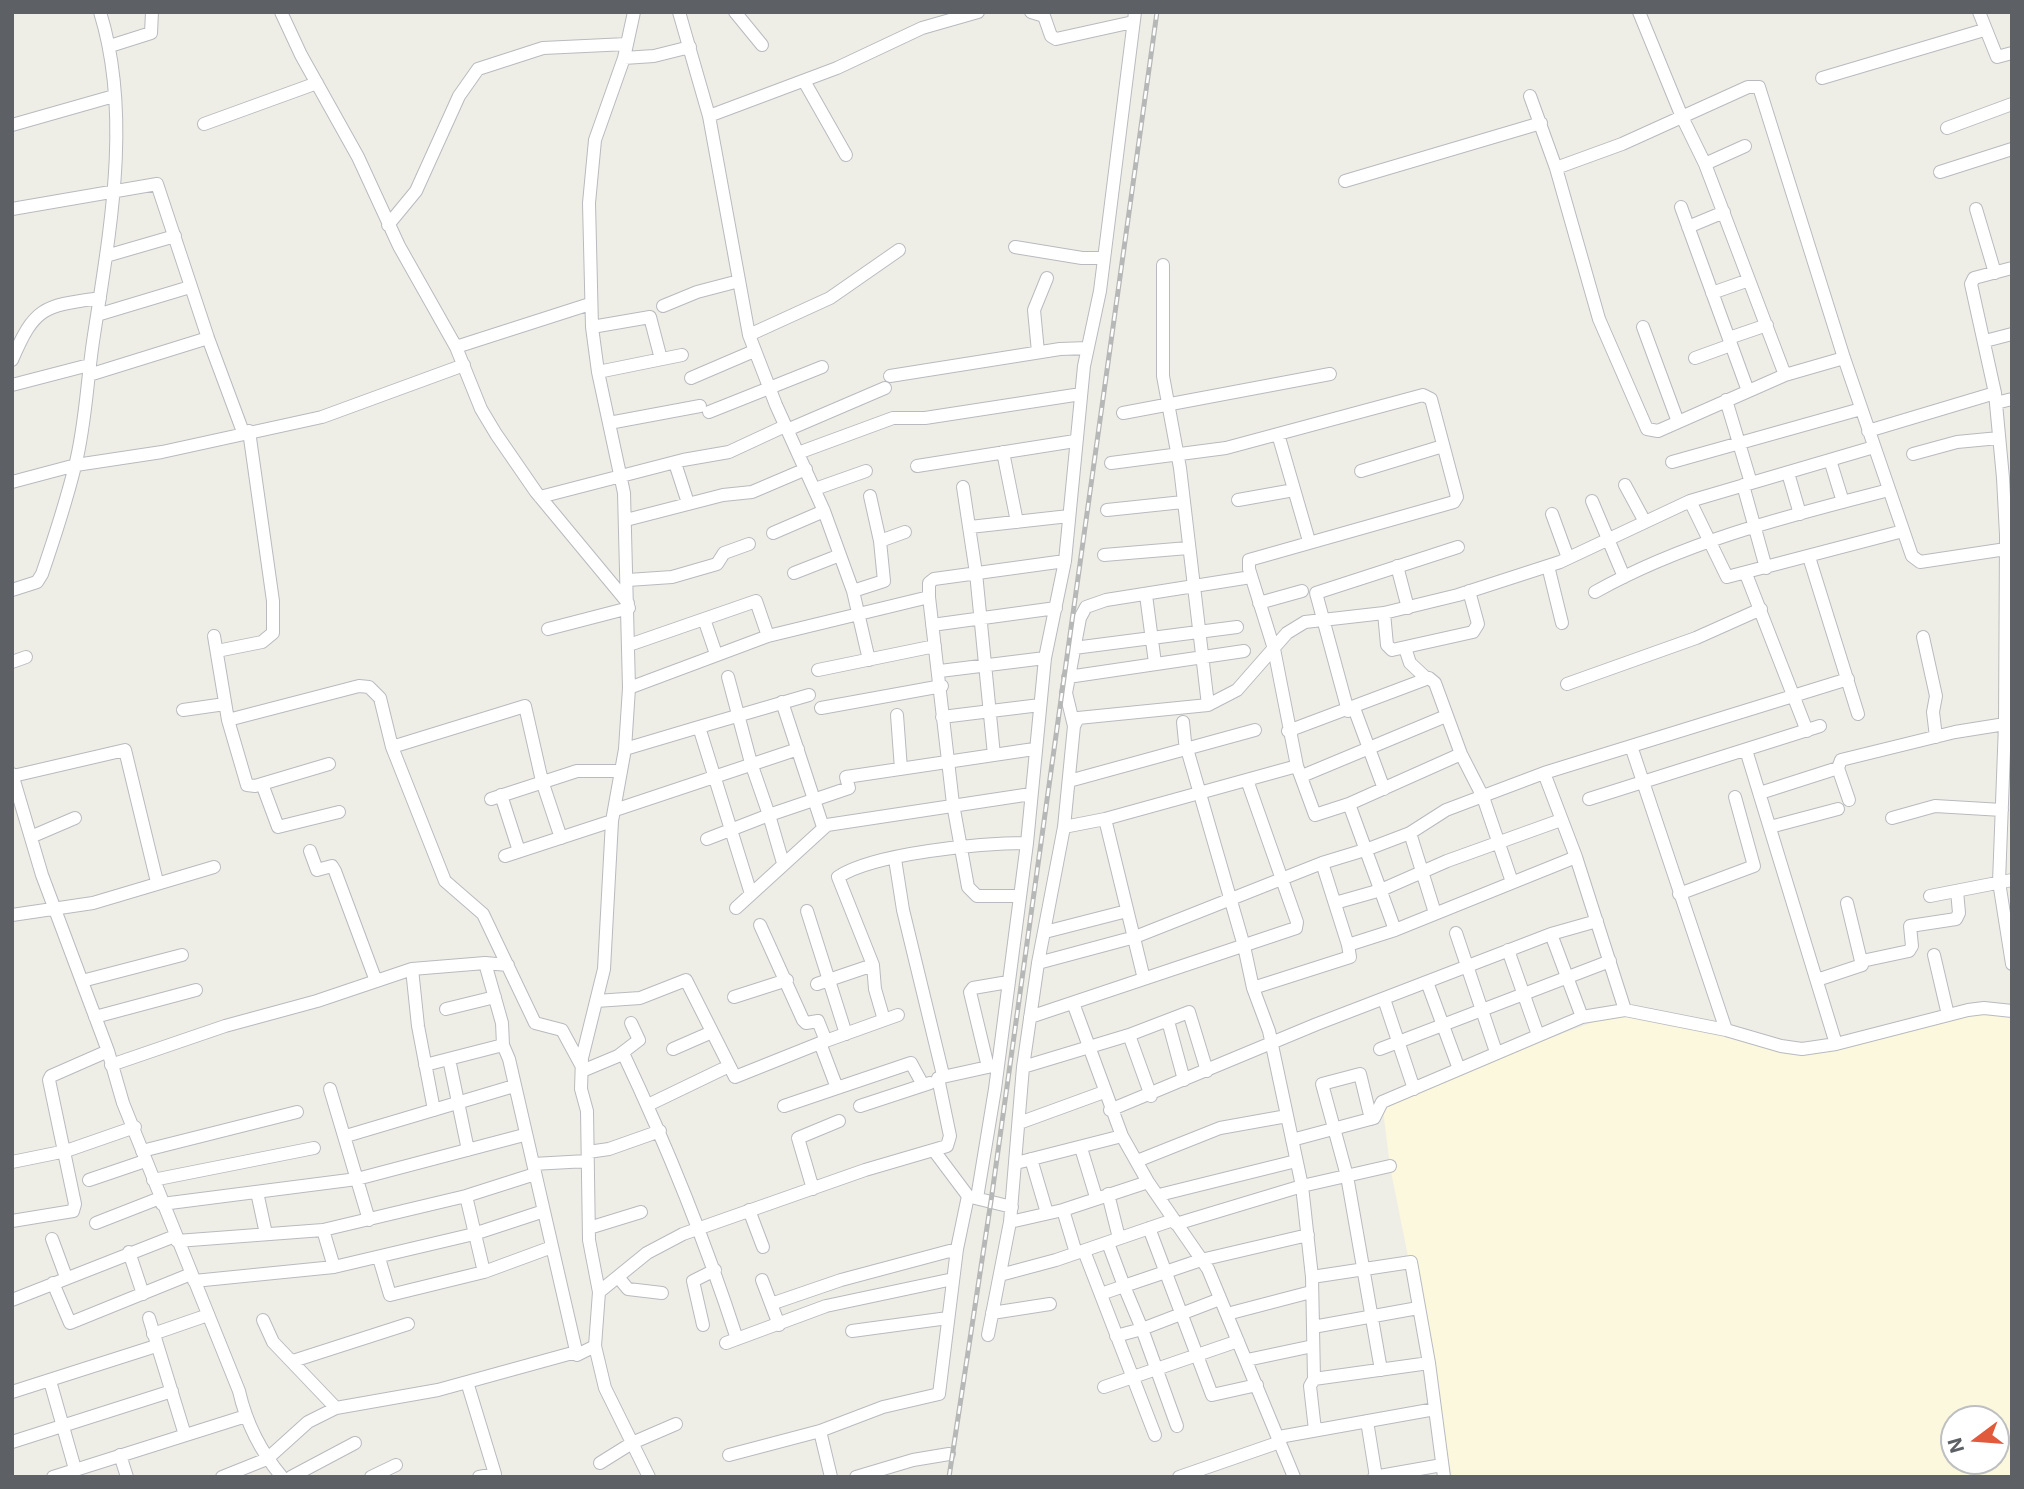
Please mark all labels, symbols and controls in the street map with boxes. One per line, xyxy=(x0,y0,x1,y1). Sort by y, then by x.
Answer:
north arrow xyxy=(1940,1405,2010,1475)
text: N xyxy=(1943,1435,1969,1456)

